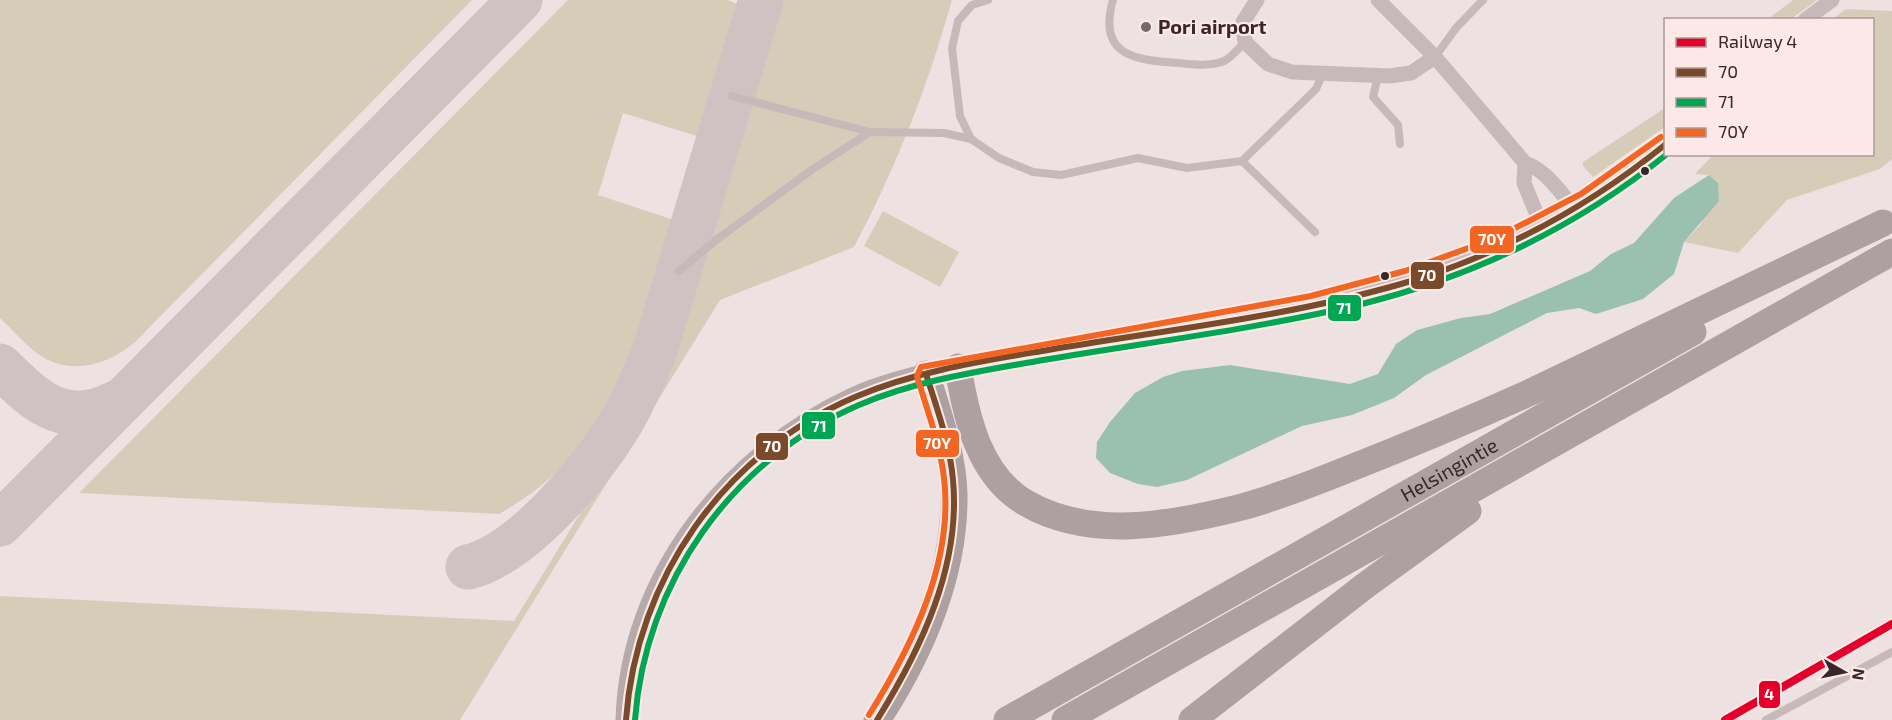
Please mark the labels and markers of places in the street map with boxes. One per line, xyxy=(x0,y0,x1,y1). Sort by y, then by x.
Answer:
place label: Pori airport xyxy=(1158,14,1266,38)
marker: Pori airport xyxy=(1139,20,1153,34)
unlabelled marker xyxy=(1639,165,1651,177)
unlabelled marker xyxy=(1379,270,1391,282)

